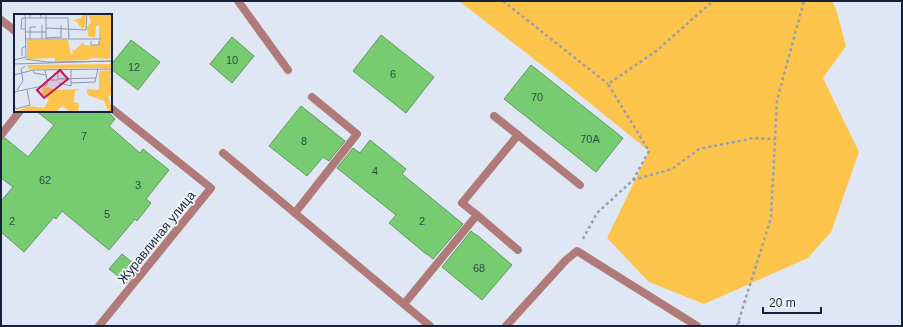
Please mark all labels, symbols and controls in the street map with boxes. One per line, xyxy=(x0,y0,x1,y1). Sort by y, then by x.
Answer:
inset map xyxy=(14,14,112,112)
house number: 10 xyxy=(226,54,238,66)
house number: 12 xyxy=(128,61,140,73)
house number: 6 xyxy=(390,68,396,80)
house number: 70 xyxy=(531,91,543,103)
house number: 7 xyxy=(81,130,87,142)
house number: 70А xyxy=(580,133,600,145)
house number: 8 xyxy=(301,135,307,147)
house number: 4 xyxy=(372,165,378,177)
house number: 62 xyxy=(39,174,51,186)
house number: 3 xyxy=(135,179,141,191)
street label: Журавлиная улица xyxy=(114,187,199,287)
house number: 5 xyxy=(104,208,110,220)
house number: 2 xyxy=(9,215,15,227)
house number: 2 xyxy=(419,215,425,227)
house number: 68 xyxy=(473,262,485,274)
scale bar xyxy=(763,289,821,315)
text: 20 m xyxy=(769,296,796,310)

